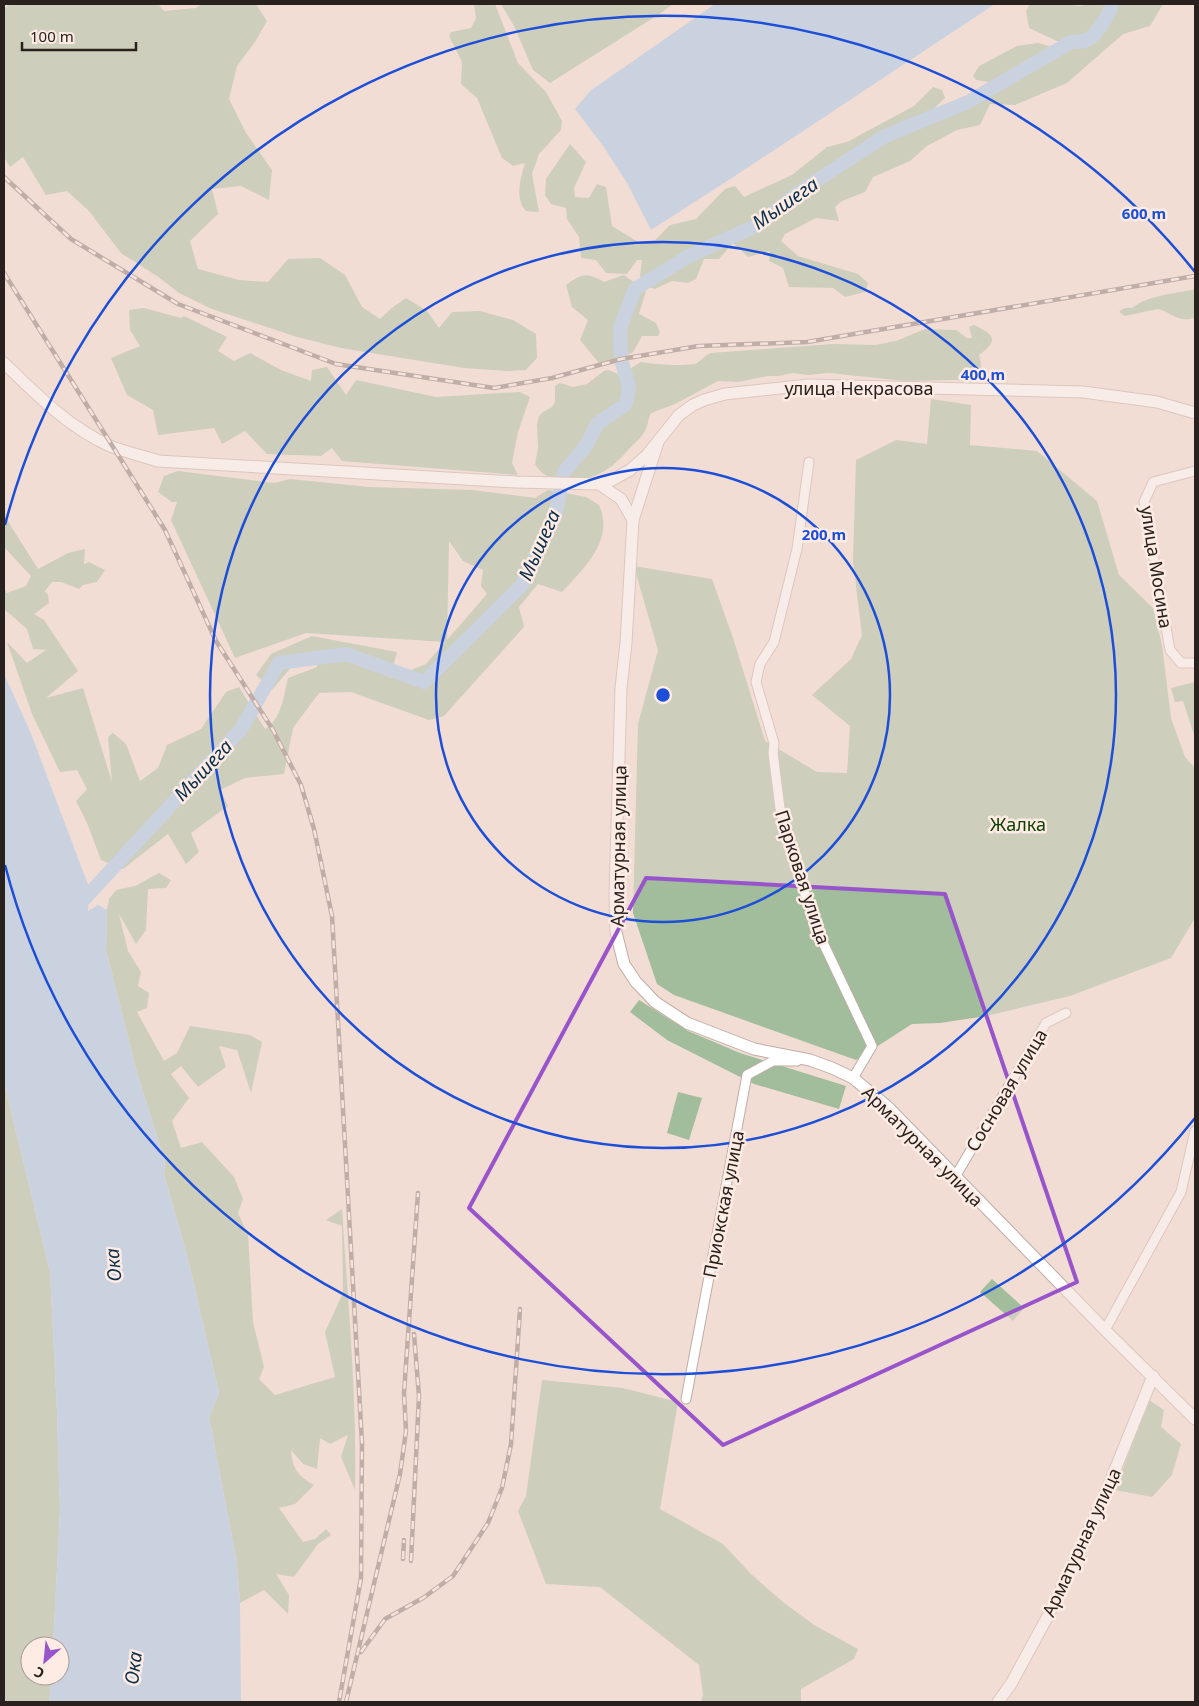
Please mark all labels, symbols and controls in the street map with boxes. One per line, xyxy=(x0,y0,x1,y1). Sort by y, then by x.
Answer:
scale bar xyxy=(22,20,136,52)
text: 100 m xyxy=(30,26,74,46)
water label: Мышега xyxy=(747,171,823,235)
text: 600 m xyxy=(1122,203,1166,223)
text: 400 m xyxy=(961,364,1005,384)
street label: улица Некрасова xyxy=(784,376,934,400)
street label: улица Мосина xyxy=(1135,504,1179,630)
water label: Мышега xyxy=(512,505,566,585)
text: 200 m xyxy=(802,524,846,544)
centre of rings xyxy=(654,686,672,704)
water label: Мышега xyxy=(168,734,238,806)
street label: Арматурная улица xyxy=(605,765,631,927)
street label: Парковая улица xyxy=(770,807,836,947)
park label: Жалка xyxy=(990,812,1046,836)
street label: Сосновая улица xyxy=(960,1024,1052,1156)
street label: Арматурная улица xyxy=(857,1080,989,1212)
street label: Приокская улица xyxy=(697,1128,749,1280)
water label: Ока xyxy=(99,1247,127,1283)
street label: Арматурная улица xyxy=(1036,1464,1126,1620)
north arrow xyxy=(20,1636,70,1686)
water label: Ока xyxy=(118,1650,148,1686)
text: С xyxy=(31,1663,47,1684)

